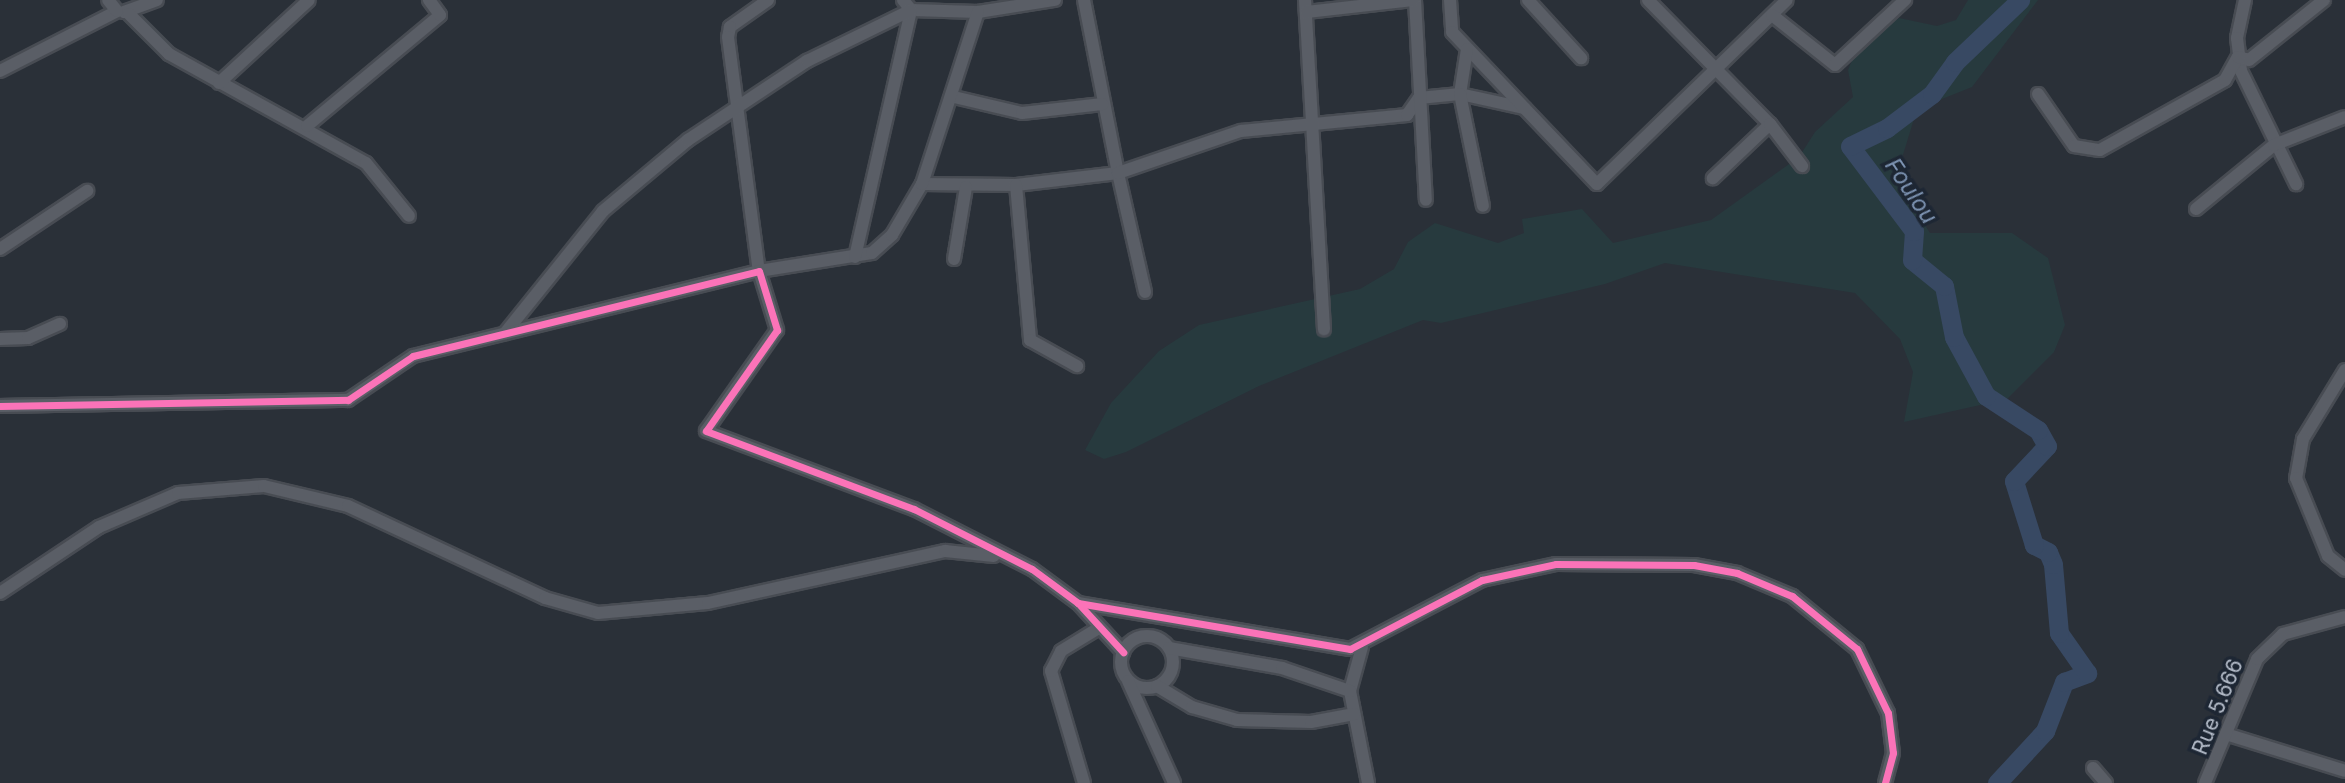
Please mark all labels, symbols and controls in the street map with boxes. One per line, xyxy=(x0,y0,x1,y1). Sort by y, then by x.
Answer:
water label: Foulou xyxy=(1879,153,1943,229)
street label: Rue 5.666 xyxy=(2187,656,2249,758)

